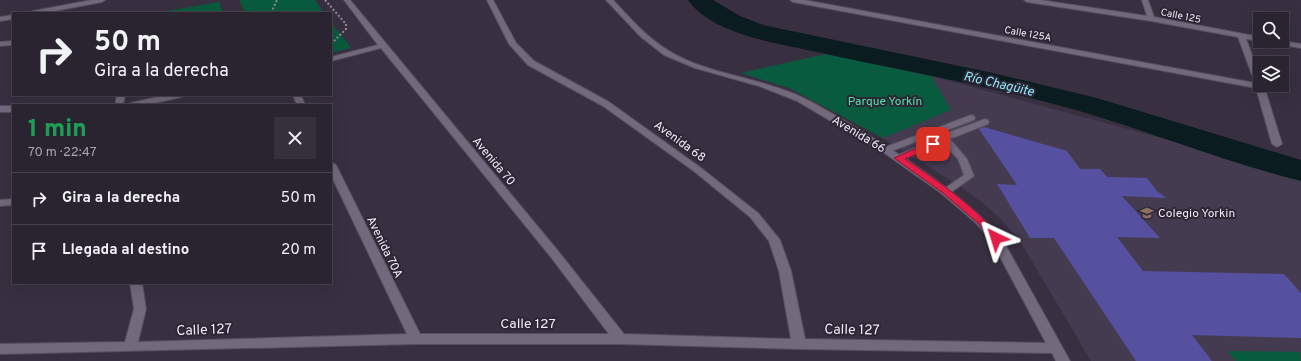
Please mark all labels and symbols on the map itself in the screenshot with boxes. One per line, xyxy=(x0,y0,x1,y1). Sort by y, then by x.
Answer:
street label: Calle 125 xyxy=(1159,6,1202,27)
street label: Calle 125A xyxy=(1003,24,1052,45)
water label: Río Chagüite xyxy=(962,69,1036,101)
park label: Parque Yorkín xyxy=(848,94,922,110)
street label: Avenida 66 xyxy=(829,112,888,157)
street label: Avenida 68 xyxy=(650,118,709,166)
pin xyxy=(916,127,950,161)
street label: Avenida 70 xyxy=(468,134,518,189)
school or university icon: Colegio Yorkin xyxy=(1139,205,1155,221)
place label: Colegio Yorkin xyxy=(1158,206,1235,222)
street label: Avenida 70A xyxy=(362,214,406,281)
position arrow xyxy=(975,217,1017,259)
street label: Calle 127 xyxy=(500,316,556,333)
street label: Calle 127 xyxy=(176,321,232,340)
street label: Calle 127 xyxy=(824,322,880,339)

